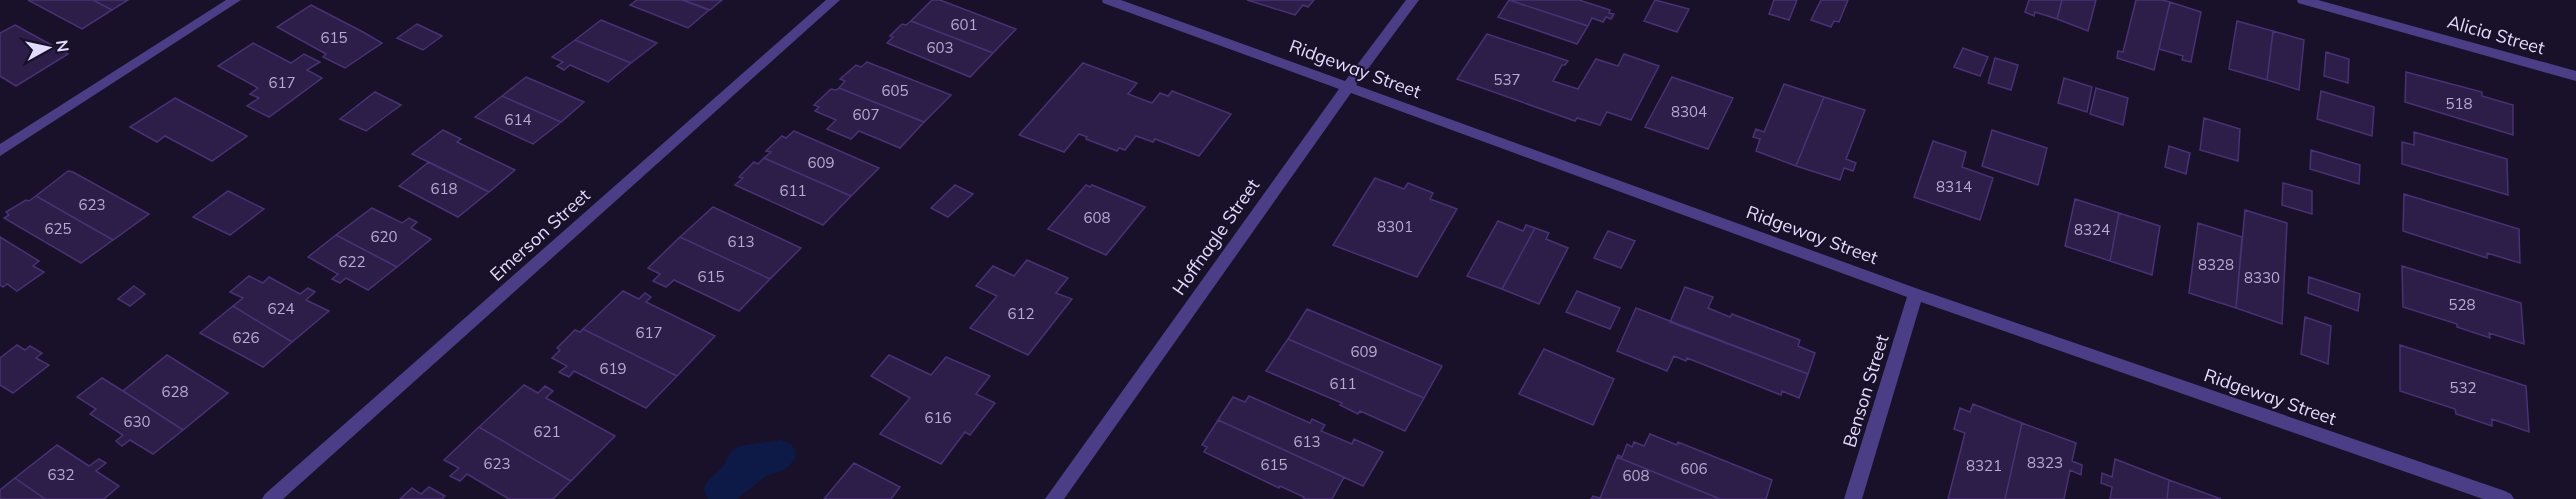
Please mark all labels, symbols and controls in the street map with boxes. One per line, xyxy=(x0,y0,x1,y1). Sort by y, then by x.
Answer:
street label: Alicia Street xyxy=(2445,10,2548,59)
house number: 601 xyxy=(950,15,978,34)
north arrow xyxy=(18,18,78,78)
house number: 615 xyxy=(320,28,348,47)
street label: Ridgeway Street xyxy=(1286,34,1424,103)
house number: 603 xyxy=(926,38,954,57)
text: N xyxy=(52,39,74,53)
house number: 537 xyxy=(1493,70,1521,89)
house number: 617 xyxy=(268,73,296,92)
house number: 605 xyxy=(881,81,909,100)
house number: 518 xyxy=(2445,94,2473,113)
house number: 8304 xyxy=(1671,102,1707,121)
house number: 607 xyxy=(852,105,880,124)
house number: 614 xyxy=(504,110,532,129)
house number: 609 xyxy=(807,153,835,172)
street label: Hoffnagle Street xyxy=(1167,174,1264,299)
house number: 8314 xyxy=(1936,177,1972,196)
house number: 618 xyxy=(430,179,458,198)
house number: 611 xyxy=(779,181,807,200)
street label: Emerson Street xyxy=(485,184,594,286)
house number: 623 xyxy=(78,195,106,214)
street label: Ridgeway Street xyxy=(1743,200,1881,269)
house number: 608 xyxy=(1083,208,1111,227)
house number: 8301 xyxy=(1377,217,1413,236)
house number: 625 xyxy=(44,219,72,238)
house number: 8324 xyxy=(2074,220,2110,239)
house number: 620 xyxy=(370,227,398,246)
house number: 613 xyxy=(727,232,755,251)
house number: 622 xyxy=(338,252,366,271)
house number: 8328 xyxy=(2198,255,2234,274)
house number: 615 xyxy=(697,267,725,286)
house number: 8330 xyxy=(2244,268,2280,287)
house number: 528 xyxy=(2448,295,2476,314)
house number: 624 xyxy=(267,299,295,318)
house number: 612 xyxy=(1007,304,1035,323)
house number: 617 xyxy=(635,323,663,342)
house number: 626 xyxy=(232,328,260,347)
street label: Benson Street xyxy=(1837,332,1894,450)
house number: 609 xyxy=(1350,342,1378,361)
house number: 619 xyxy=(599,359,627,378)
street label: Ridgeway Street xyxy=(2201,363,2339,430)
house number: 611 xyxy=(1329,374,1357,393)
house number: 532 xyxy=(2449,378,2477,397)
house number: 628 xyxy=(161,382,189,401)
house number: 616 xyxy=(924,408,952,427)
house number: 630 xyxy=(123,412,151,431)
house number: 621 xyxy=(533,422,561,441)
house number: 613 xyxy=(1293,432,1321,451)
house number: 8323 xyxy=(2027,453,2063,472)
house number: 623 xyxy=(483,454,511,473)
house number: 615 xyxy=(1260,455,1288,474)
house number: 8321 xyxy=(1966,456,2002,475)
house number: 606 xyxy=(1680,459,1708,478)
house number: 632 xyxy=(47,465,75,484)
house number: 608 xyxy=(1622,466,1650,485)

